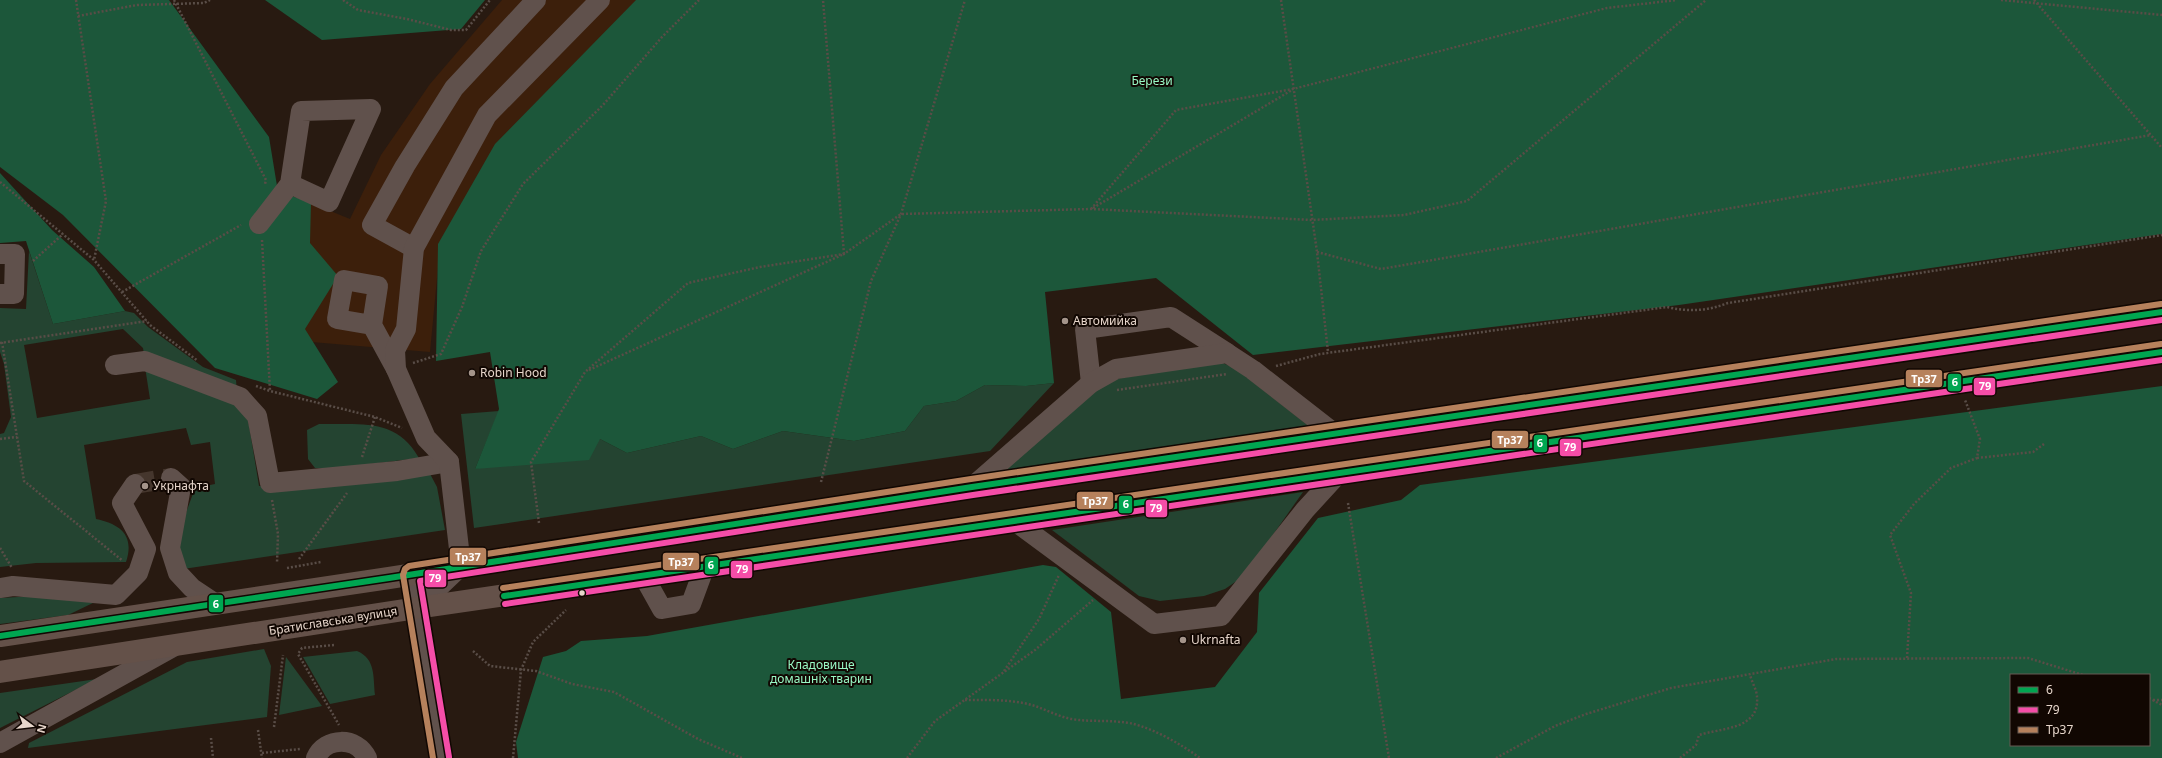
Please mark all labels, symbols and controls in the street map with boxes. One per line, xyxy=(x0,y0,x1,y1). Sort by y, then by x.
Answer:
park label: Берези xyxy=(1131,72,1173,89)
place label: Автомийка xyxy=(1073,312,1137,329)
marker: Автомийка xyxy=(1060,316,1070,326)
place label: Robin Hood xyxy=(480,364,547,381)
marker: Robin Hood xyxy=(467,368,477,378)
line badge: Тр37 xyxy=(1905,369,1943,388)
text: Тр37 xyxy=(1911,371,1937,386)
line badge: 6 xyxy=(1947,373,1962,392)
text: 6 xyxy=(1952,374,1958,389)
line badge: 79 xyxy=(1973,377,1996,396)
text: 79 xyxy=(1979,378,1991,393)
line badge: Тр37 xyxy=(1491,430,1529,449)
text: Тр37 xyxy=(1497,432,1523,447)
line badge: 6 xyxy=(1533,434,1548,453)
text: 6 xyxy=(1537,435,1543,450)
line badge: 79 xyxy=(1559,438,1582,457)
text: 79 xyxy=(1564,439,1576,454)
place label: Укрнафта xyxy=(153,477,209,494)
marker: Укрнафта xyxy=(140,481,150,491)
line badge: Тр37 xyxy=(1076,491,1114,510)
text: Тр37 xyxy=(1082,493,1108,508)
line badge: 6 xyxy=(1118,495,1133,514)
text: 6 xyxy=(1123,496,1129,511)
line badge: 79 xyxy=(1145,499,1168,518)
text: 79 xyxy=(1150,500,1162,515)
line badge: Тр37 xyxy=(449,547,487,566)
text: Тр37 xyxy=(455,549,481,564)
line badge: Тр37 xyxy=(662,552,700,571)
text: Тр37 xyxy=(668,554,694,569)
line badge: 6 xyxy=(704,556,719,575)
text: 6 xyxy=(708,557,714,572)
line badge: 79 xyxy=(730,560,753,579)
text: 79 xyxy=(736,561,748,576)
line badge: 79 xyxy=(424,569,447,588)
text: 79 xyxy=(429,570,441,585)
unlabelled marker xyxy=(577,588,587,598)
line badge: 6 xyxy=(208,594,224,613)
text: 6 xyxy=(213,596,219,611)
street label: Братиславська вулиця xyxy=(267,602,398,639)
place label: Ukrnafta xyxy=(1191,631,1240,648)
marker: Ukrnafta xyxy=(1178,635,1188,645)
park label: Кладовище домашніх тварин xyxy=(770,656,872,687)
legend xyxy=(2010,674,2150,746)
text: 6 xyxy=(2046,681,2053,698)
text: 79 xyxy=(2046,701,2060,718)
north arrow xyxy=(12,706,52,746)
text: Тр37 xyxy=(2046,721,2073,738)
text: N xyxy=(34,722,51,735)

